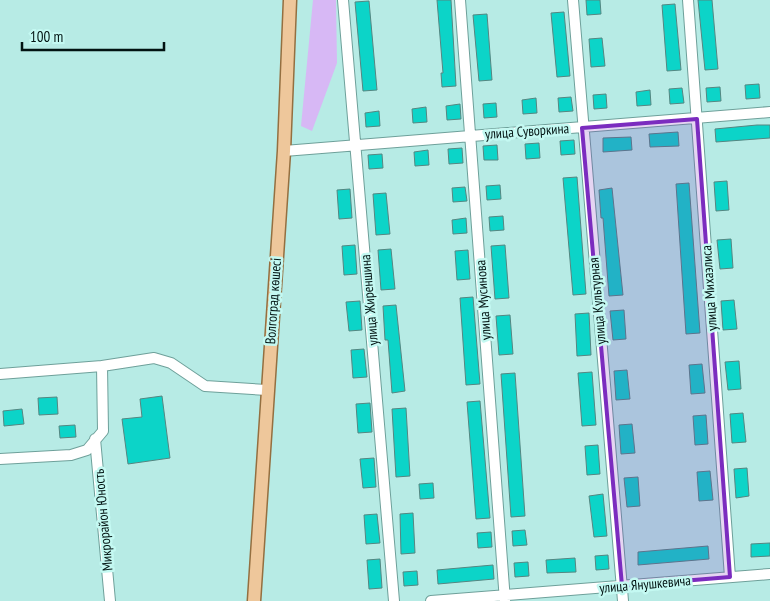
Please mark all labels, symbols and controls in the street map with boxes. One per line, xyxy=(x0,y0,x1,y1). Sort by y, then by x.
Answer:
scale bar xyxy=(22,20,165,52)
text: 100 m xyxy=(30,27,63,46)
street label: улица Суворкина xyxy=(484,119,570,143)
street label: улица Михаэлиса xyxy=(697,245,721,331)
street label: улица Жиреншина xyxy=(356,254,382,346)
street label: Волгоград көшесі xyxy=(261,257,285,345)
street label: улица Культурная xyxy=(584,257,610,345)
street label: улица Мусинова xyxy=(471,259,495,341)
street label: Микрорайон Юность xyxy=(90,468,116,572)
street label: улица Янушкевича xyxy=(598,571,692,597)

